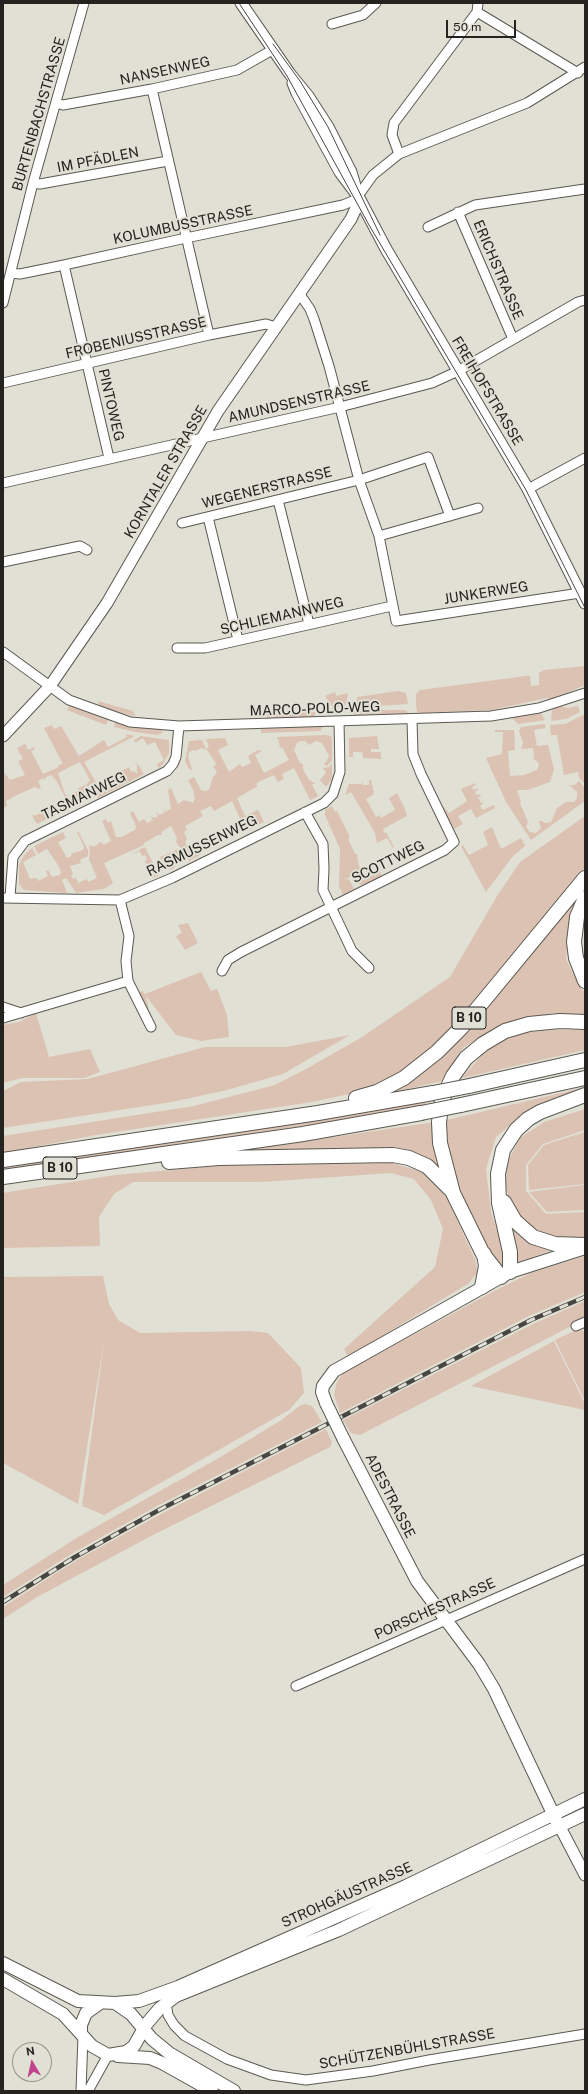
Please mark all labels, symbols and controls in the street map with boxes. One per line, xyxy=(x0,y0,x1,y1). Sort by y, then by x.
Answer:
scale bar xyxy=(448,12,518,38)
text: 50 m xyxy=(453,20,481,34)
street label: BURTENBACHSTRASSE xyxy=(9,35,69,193)
street label: NANSENWEG xyxy=(118,53,212,89)
street label: IM PFÄDLEN xyxy=(56,144,140,176)
street label: KOLUMBUSSTRASSE xyxy=(111,202,255,248)
street label: ERICHSTRASSE xyxy=(469,218,527,322)
street label: FROBENIUSSTRASSE xyxy=(64,314,208,362)
street label: FREIHOFSTRASSE xyxy=(448,334,526,448)
street label: PINTOWEG xyxy=(94,367,128,443)
street label: AMUNDSENSTRASSE xyxy=(226,377,372,427)
street label: KORNTALER STRASSE xyxy=(121,402,211,542)
street label: WEGENERSTRASSE xyxy=(200,464,334,512)
street label: JUNKERWEG xyxy=(442,578,530,608)
street label: SCHLIEMANNWEG xyxy=(219,594,345,638)
street label: MARCO-POLO-WEG xyxy=(249,698,381,720)
street label: TASMANWEG xyxy=(39,768,129,824)
street label: RASMUSSENWEG xyxy=(144,812,260,880)
street label: SCOTTWEG xyxy=(349,837,427,887)
road number: B 10 xyxy=(452,1007,486,1029)
road number: B 10 xyxy=(43,1157,77,1179)
street label: ADESTRASSE xyxy=(361,1451,419,1541)
street label: PORSCHESTRASSE xyxy=(372,1575,498,1643)
street label: STROHGÄUSTRASSE xyxy=(279,1859,415,1931)
street label: SCHÜTZENBÜHLSTRASSE xyxy=(318,2025,496,2073)
north arrow xyxy=(12,2042,52,2082)
text: N xyxy=(25,2045,35,2058)

